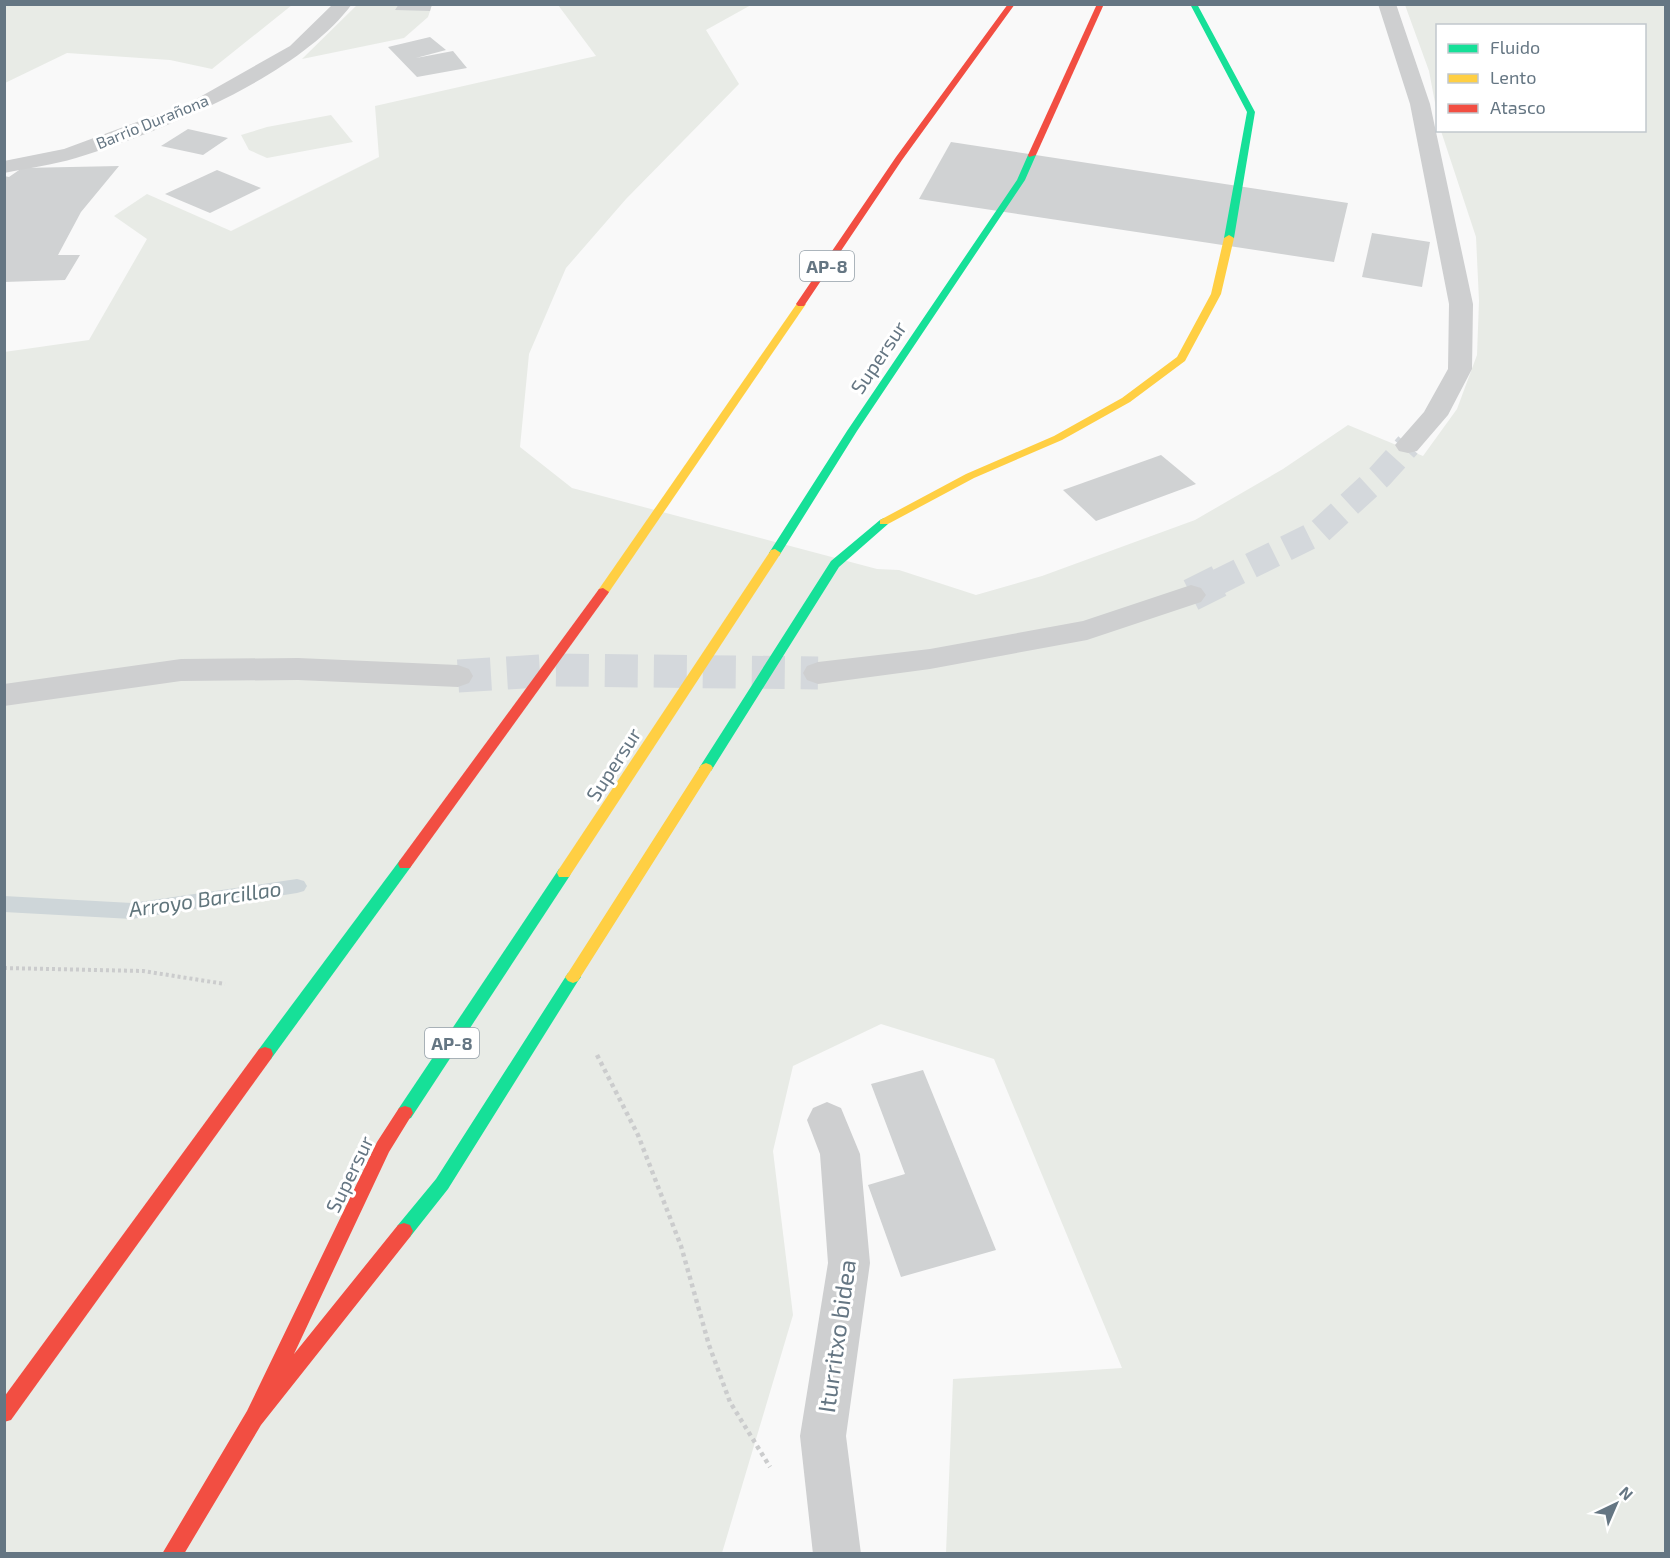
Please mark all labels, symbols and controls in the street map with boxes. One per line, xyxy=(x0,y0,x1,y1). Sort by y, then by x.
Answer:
legend xyxy=(1436,24,1646,132)
text: Fluido xyxy=(1490,36,1540,58)
text: Lento xyxy=(1490,66,1536,88)
street label: Barrio Durañona xyxy=(93,90,211,152)
text: Atasco xyxy=(1490,96,1546,118)
road number: AP-8 xyxy=(800,251,854,281)
street label: Supersur xyxy=(845,316,911,398)
street label: Supersur xyxy=(580,723,646,805)
water label: Arroyo Barcillao xyxy=(126,875,283,922)
road number: AP-8 xyxy=(425,1028,479,1058)
street label: Supersur xyxy=(320,1132,378,1216)
street label: Iturritxo bidea xyxy=(811,1258,861,1414)
north arrow xyxy=(1586,1474,1646,1534)
text: N xyxy=(1616,1482,1638,1504)

